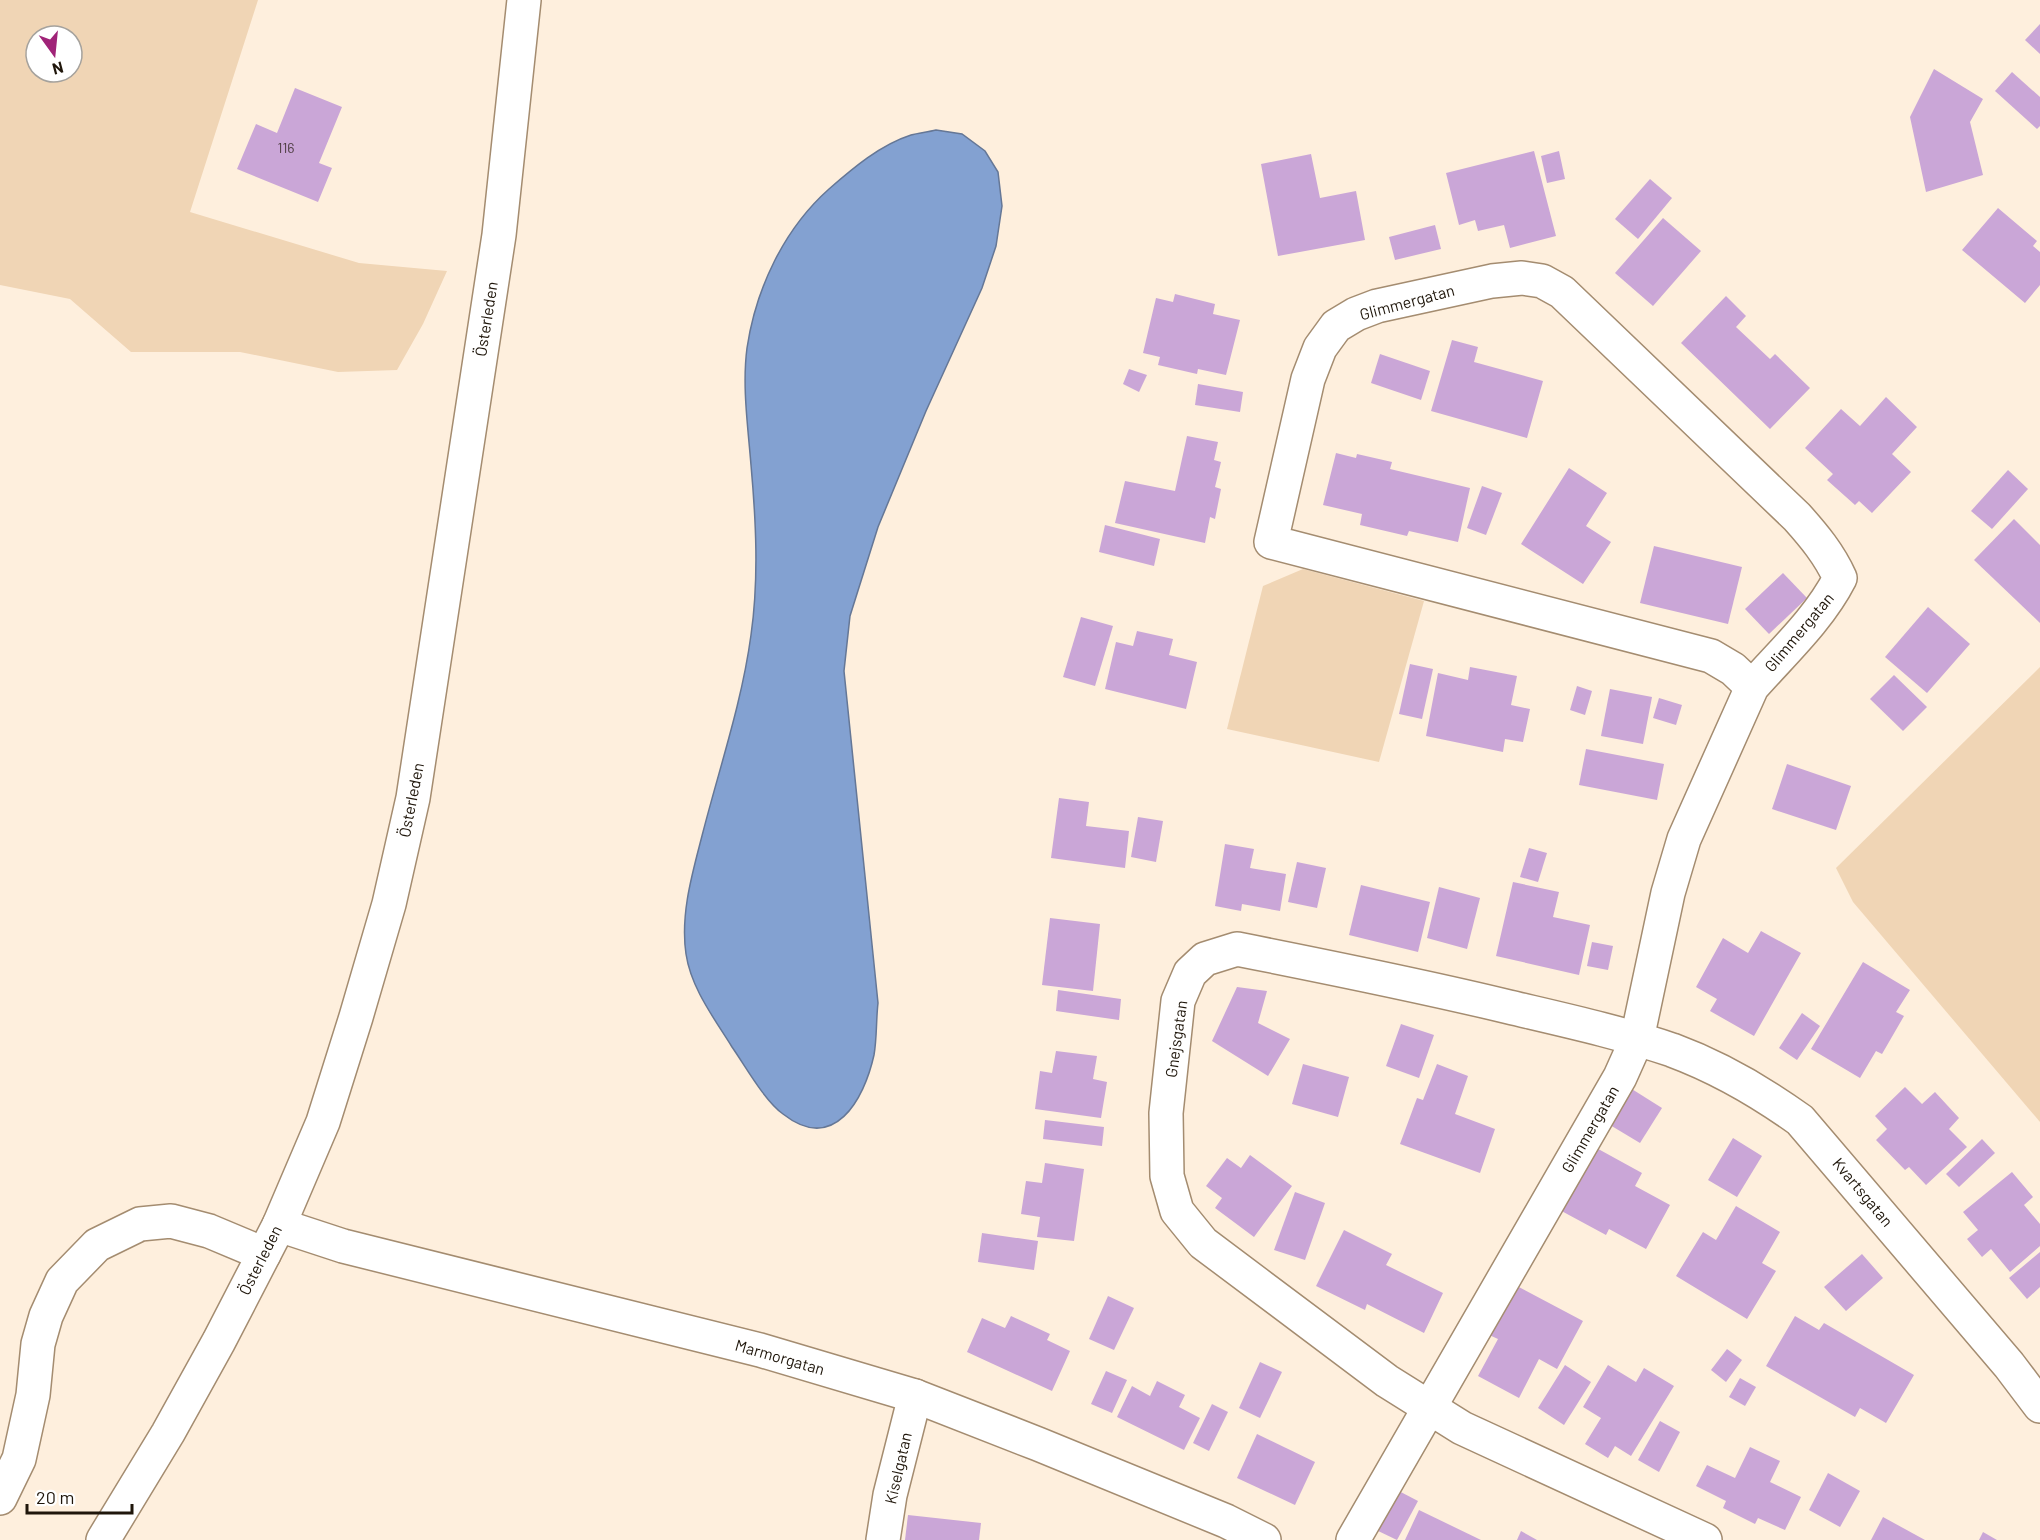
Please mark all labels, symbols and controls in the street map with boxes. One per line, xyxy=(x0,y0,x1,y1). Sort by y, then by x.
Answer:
north arrow xyxy=(24,24,84,84)
text: N xyxy=(50,58,66,80)
house number: 116 xyxy=(277,139,295,156)
street label: Österleden xyxy=(470,280,501,358)
street label: Glimmergatan xyxy=(1357,280,1456,323)
street label: Glimmergatan xyxy=(1760,588,1837,675)
street label: Österleden xyxy=(394,761,427,839)
street label: Gnejsgatan xyxy=(1161,999,1190,1079)
street label: Glimmergatan xyxy=(1557,1082,1622,1176)
street label: Kvartsgatan xyxy=(1829,1153,1898,1230)
street label: Österleden xyxy=(234,1222,285,1298)
street label: Marmorgatan xyxy=(733,1335,827,1378)
street label: Kiselgatan xyxy=(880,1430,915,1506)
scale bar xyxy=(27,1477,132,1515)
text: 20 m xyxy=(36,1486,74,1508)

